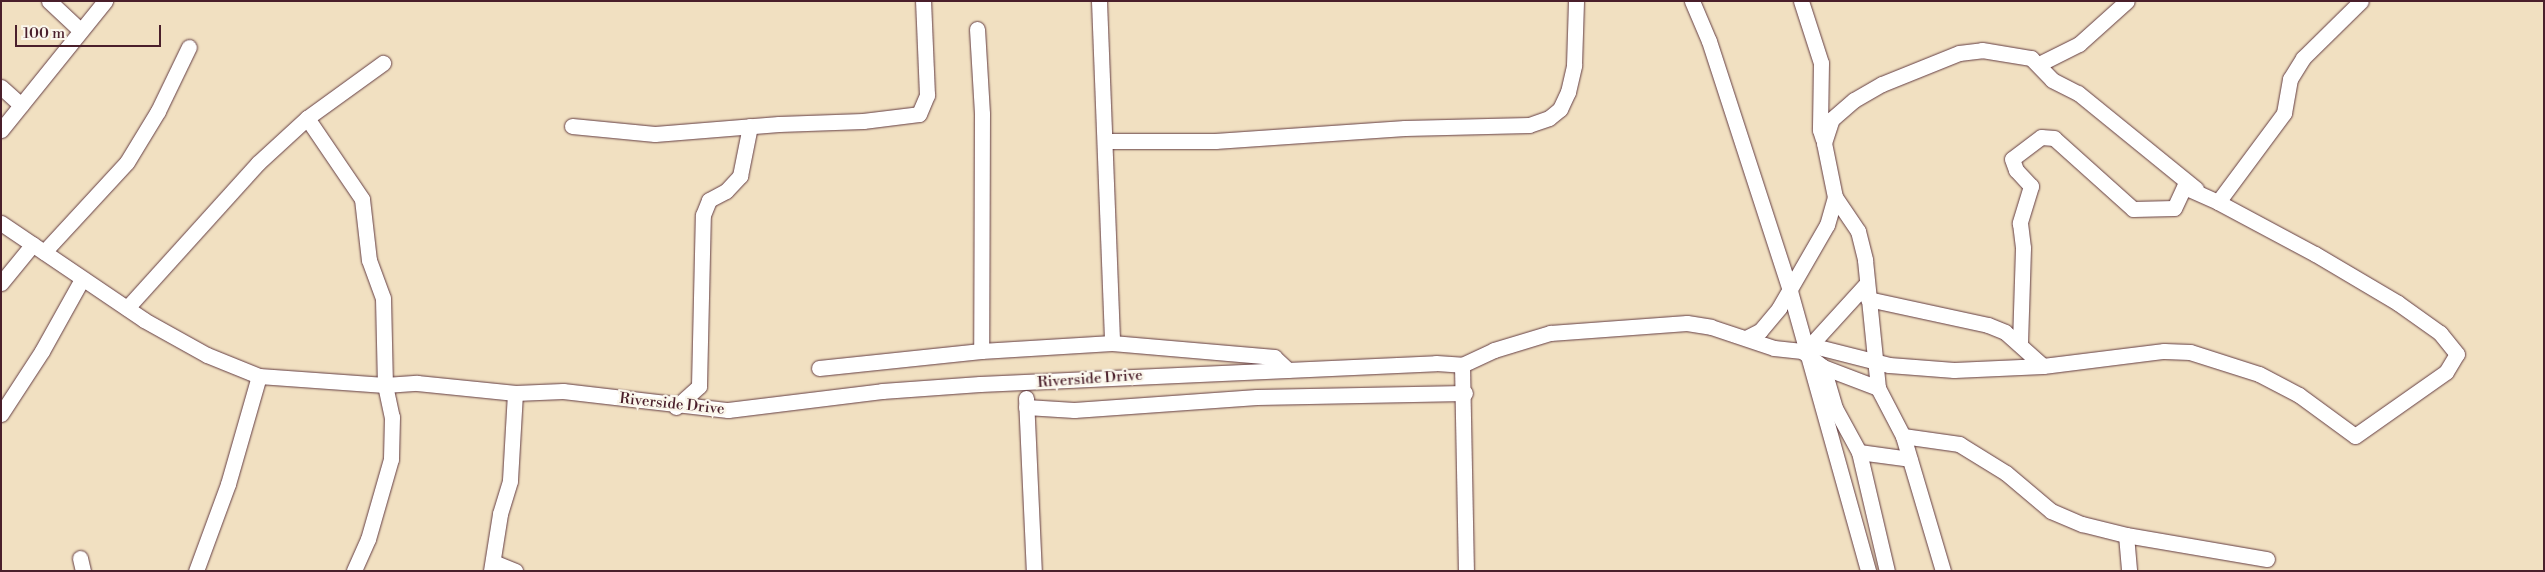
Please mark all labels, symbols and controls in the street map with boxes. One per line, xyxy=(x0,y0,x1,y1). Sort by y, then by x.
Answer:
scale bar xyxy=(18,15,164,47)
text: 100 m xyxy=(23,24,65,43)
street label: Riverside Drive xyxy=(1037,366,1143,392)
street label: Riverside Drive xyxy=(619,390,725,418)

